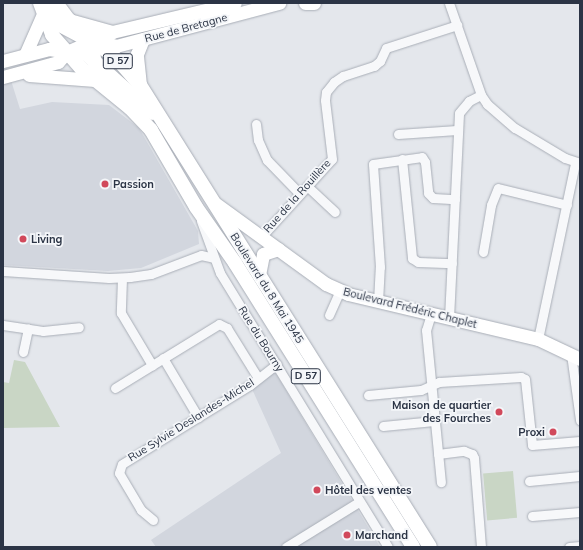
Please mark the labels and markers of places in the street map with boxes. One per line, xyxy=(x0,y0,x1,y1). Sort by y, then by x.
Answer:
place label: Passion xyxy=(113,177,154,191)
marker: Passion xyxy=(100,179,110,189)
place label: Living xyxy=(31,232,62,246)
marker: Living xyxy=(18,234,28,244)
place label: Maison de quartier des Fourches xyxy=(392,399,491,425)
marker: Maison de quartier des Fourches xyxy=(494,407,504,417)
place label: Proxi xyxy=(518,425,545,439)
marker: Proxi xyxy=(548,427,558,437)
place label: Hôtel des ventes xyxy=(325,483,412,497)
marker: Hôtel des ventes xyxy=(312,485,322,495)
place label: Marchand xyxy=(355,528,408,542)
marker: Marchand xyxy=(342,530,352,540)

